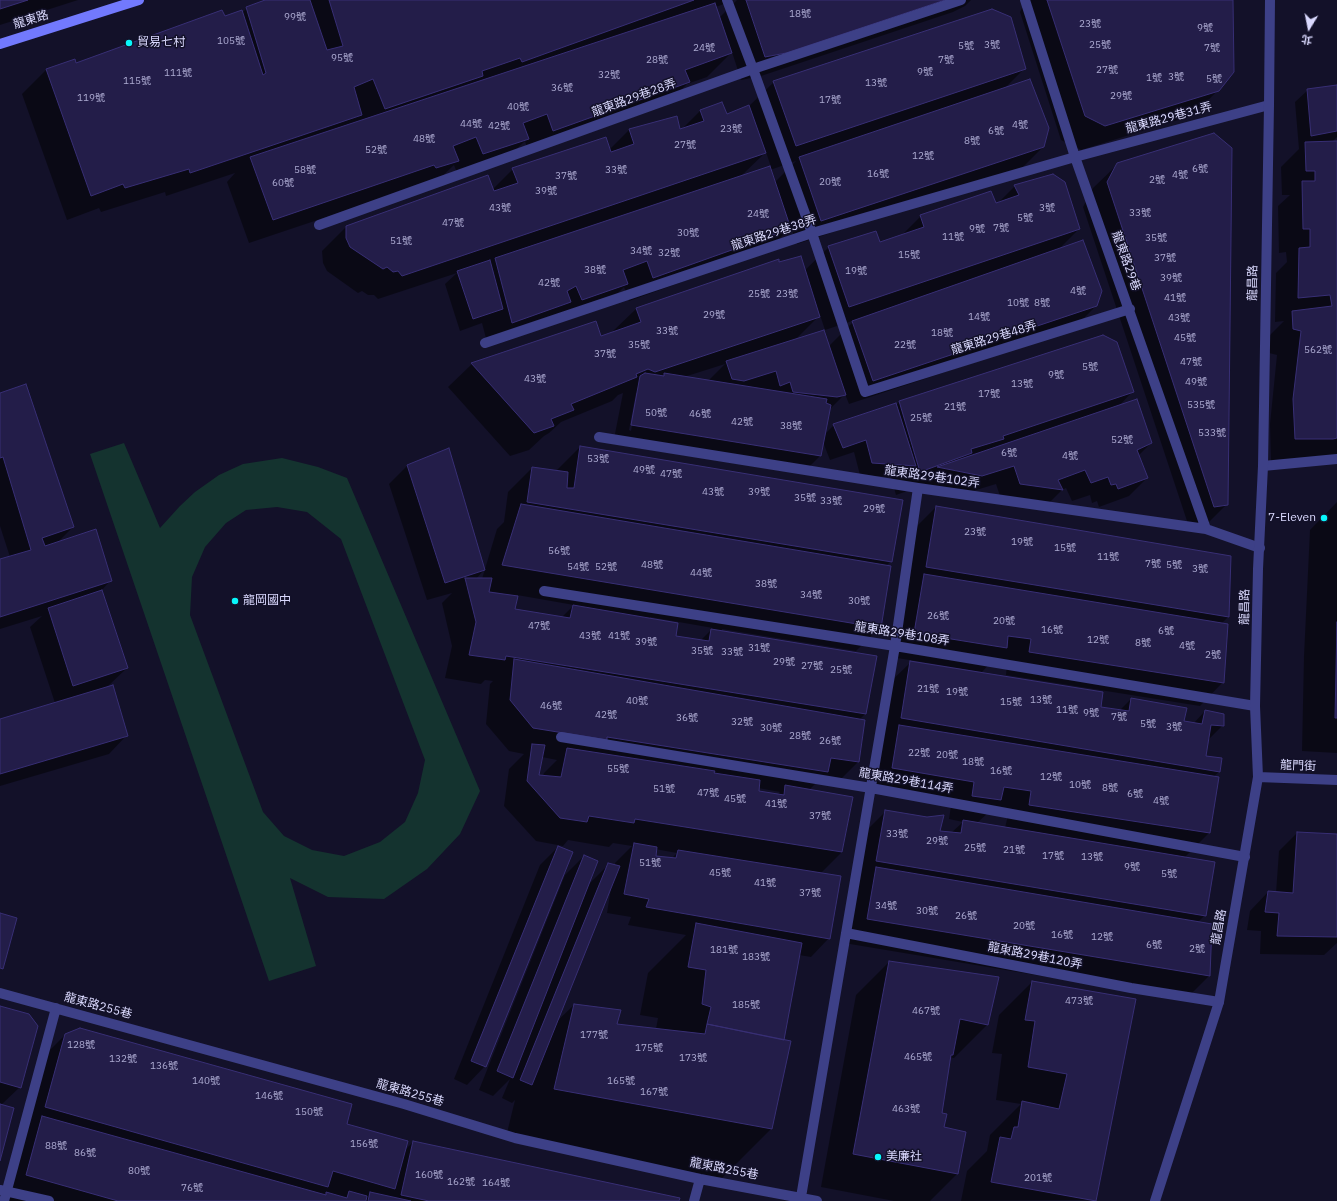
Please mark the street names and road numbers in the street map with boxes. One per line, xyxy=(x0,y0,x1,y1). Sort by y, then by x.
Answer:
street label: 龍東路 xyxy=(12,8,50,32)
street label: 龍東路29巷28弄 xyxy=(590,76,678,120)
street label: 龍東路29巷31弄 xyxy=(1124,100,1214,136)
street label: 龍東路29巷38弄 xyxy=(730,212,818,254)
street label: 龍東路29巷 xyxy=(1109,229,1143,293)
street label: 龍昌路 xyxy=(1245,265,1261,301)
street label: 龍東路29巷48弄 xyxy=(949,318,1039,358)
street label: 龍東路29巷102弄 xyxy=(883,463,981,491)
street label: 龍昌路 xyxy=(1237,589,1253,625)
street label: 龍東路29巷108弄 xyxy=(853,619,951,649)
street label: 龍門街 xyxy=(1280,758,1316,774)
street label: 龍東路29巷114弄 xyxy=(857,766,955,796)
street label: 龍昌路 xyxy=(1209,908,1229,946)
street label: 龍東路29巷120弄 xyxy=(987,940,1083,972)
street label: 龍東路255巷 xyxy=(63,990,133,1022)
street label: 龍東路255巷 xyxy=(375,1076,445,1110)
street label: 龍東路255巷 xyxy=(688,1155,760,1183)

